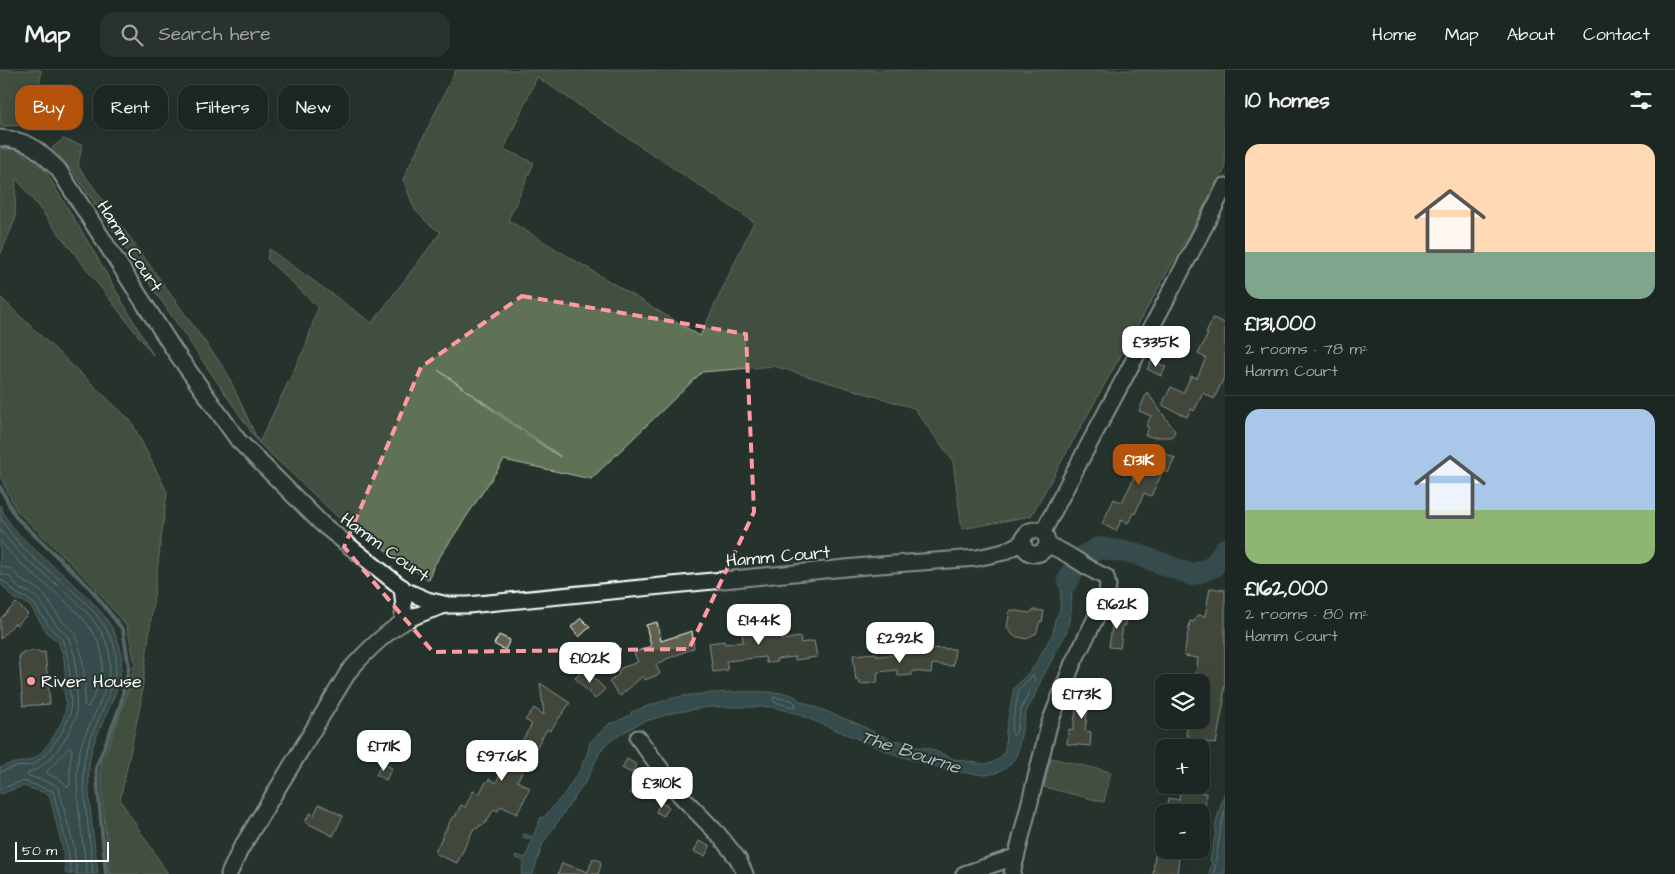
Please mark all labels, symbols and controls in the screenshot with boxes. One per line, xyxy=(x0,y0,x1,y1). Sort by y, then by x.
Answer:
search box xyxy=(100,12,450,57)
text: Map xyxy=(25,18,70,52)
icon: search xyxy=(118,21,146,49)
text: Search here xyxy=(158,21,271,48)
text: Home xyxy=(1372,22,1417,47)
text: Map xyxy=(1445,22,1479,47)
text: About xyxy=(1507,22,1555,47)
text: Contact xyxy=(1583,22,1650,47)
chip: Buy xyxy=(15,85,83,130)
chip: Rent xyxy=(93,85,168,130)
chip: Filters xyxy=(178,85,268,130)
chip: New xyxy=(278,85,349,130)
text: 10 homes xyxy=(1245,86,1330,115)
icon: filters xyxy=(1627,86,1655,114)
icon: home xyxy=(1405,176,1495,266)
street label: Hamm Court xyxy=(91,196,169,298)
text: £131,000 xyxy=(1245,309,1316,338)
pin: £335K xyxy=(1121,326,1191,368)
text: £335K xyxy=(1133,331,1179,353)
text: 2 rooms · 78 m² xyxy=(1245,338,1368,360)
text: Hamm Court xyxy=(1245,360,1338,382)
icon: home xyxy=(1405,442,1495,532)
pin: £131K xyxy=(1104,444,1174,486)
text: £131K xyxy=(1124,449,1154,471)
street label: Hamm Court xyxy=(335,507,435,589)
street label: Hamm Court xyxy=(725,539,832,574)
text: £162,000 xyxy=(1245,574,1328,603)
pin: £162K xyxy=(1082,588,1152,630)
text: £162K xyxy=(1097,593,1137,615)
text: 2 rooms · 80 m² xyxy=(1245,603,1368,625)
pin: £144K xyxy=(724,604,794,646)
text: £144K xyxy=(738,609,780,631)
pin: £292K xyxy=(865,622,935,664)
text: Hamm Court xyxy=(1245,625,1338,647)
text: £292K xyxy=(877,627,923,649)
pin: £102K xyxy=(555,642,625,684)
text: £102K xyxy=(570,647,610,669)
place label: River House xyxy=(41,669,142,694)
map controls xyxy=(1155,674,1210,859)
button: layers xyxy=(1155,674,1210,729)
marker: River House xyxy=(25,675,37,687)
pin: £173K xyxy=(1047,678,1117,720)
text: £173K xyxy=(1063,683,1101,705)
water label: The Bourne xyxy=(857,724,965,782)
pin: £171K xyxy=(349,730,419,772)
text: £171K xyxy=(368,735,400,757)
button: + xyxy=(1155,739,1210,794)
pin: £97.6K xyxy=(461,740,543,782)
text: £97.6K xyxy=(477,745,527,767)
pin: £310K xyxy=(627,766,697,809)
text: £310K xyxy=(643,772,681,794)
button: − xyxy=(1155,804,1210,859)
scale bar xyxy=(15,839,109,862)
text: 50 m xyxy=(22,841,57,861)

